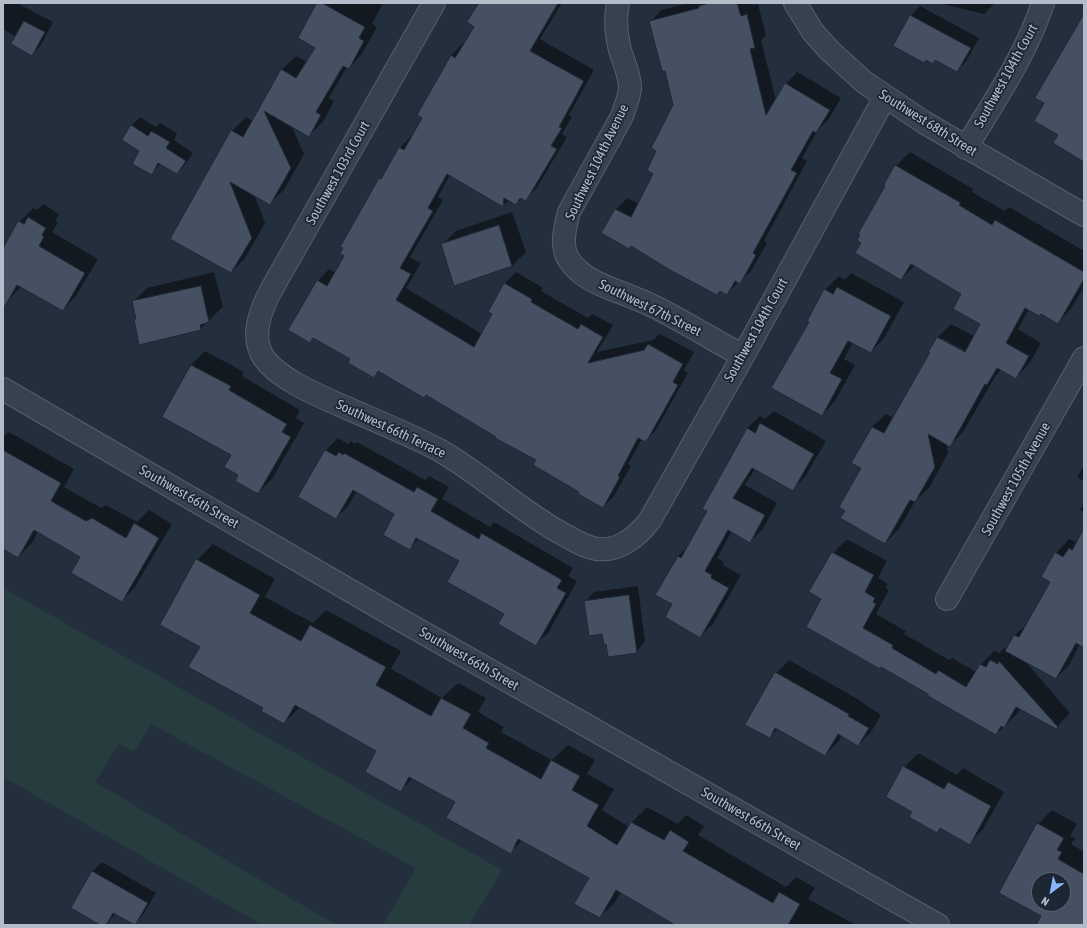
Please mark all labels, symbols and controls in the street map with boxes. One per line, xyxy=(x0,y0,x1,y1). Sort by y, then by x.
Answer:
street label: Southwest 104th Court xyxy=(971,21,1041,131)
street label: Southwest 68th Street xyxy=(876,86,980,160)
street label: Southwest 104th Avenue xyxy=(562,101,632,223)
street label: Southwest 103rd Court xyxy=(303,118,373,228)
street label: Southwest 104th Court xyxy=(721,275,791,385)
street label: Southwest 67th Street xyxy=(596,276,704,340)
street label: Southwest 66th Terrace xyxy=(333,396,449,462)
street label: Southwest 105th Avenue xyxy=(978,420,1054,538)
street label: Southwest 66th Street xyxy=(136,462,242,532)
street label: Southwest 66th Street xyxy=(416,624,522,694)
street label: Southwest 66th Street xyxy=(698,784,804,854)
north arrow xyxy=(1031,872,1071,912)
text: N xyxy=(1039,895,1051,908)

